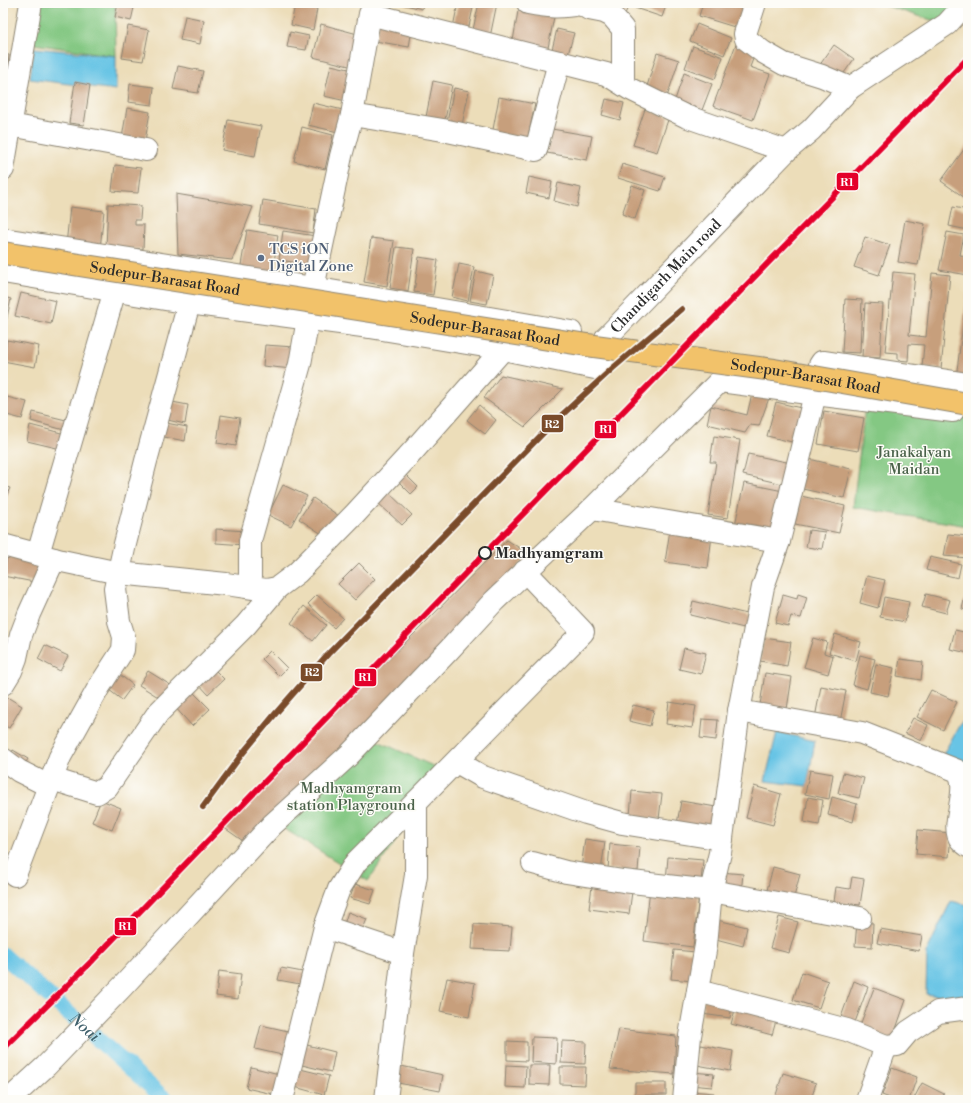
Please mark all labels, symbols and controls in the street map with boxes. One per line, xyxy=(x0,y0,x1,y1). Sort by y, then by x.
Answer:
line badge: R1 xyxy=(836,172,859,191)
text: R1 xyxy=(840,176,854,190)
street label: Chandigarh Main road xyxy=(606,214,725,337)
place label: TCS iON Digital Zone xyxy=(269,240,354,276)
marker: TCS iON Digital Zone xyxy=(256,253,266,263)
street label: Sodepur-Barasat Road xyxy=(89,257,242,300)
street label: Sodepur-Barasat Road xyxy=(409,308,562,350)
street label: Sodepur-Barasat Road xyxy=(729,355,882,398)
line badge: R2 xyxy=(541,414,564,433)
text: R2 xyxy=(544,418,560,432)
line badge: R1 xyxy=(594,420,617,439)
text: R1 xyxy=(599,423,613,437)
park label: Janakalyan Maidan xyxy=(876,443,951,479)
place label: Madhyamgram xyxy=(495,544,604,563)
marker: Madhyamgram xyxy=(478,546,492,560)
line badge: R2 xyxy=(300,663,323,682)
text: R2 xyxy=(304,666,320,680)
line badge: R1 xyxy=(354,668,377,687)
text: R1 xyxy=(358,671,372,685)
park label: Madhyamgram station Playground xyxy=(287,779,416,815)
line badge: R1 xyxy=(114,917,137,936)
text: R1 xyxy=(118,920,132,934)
water label: Noai xyxy=(64,1008,104,1046)

